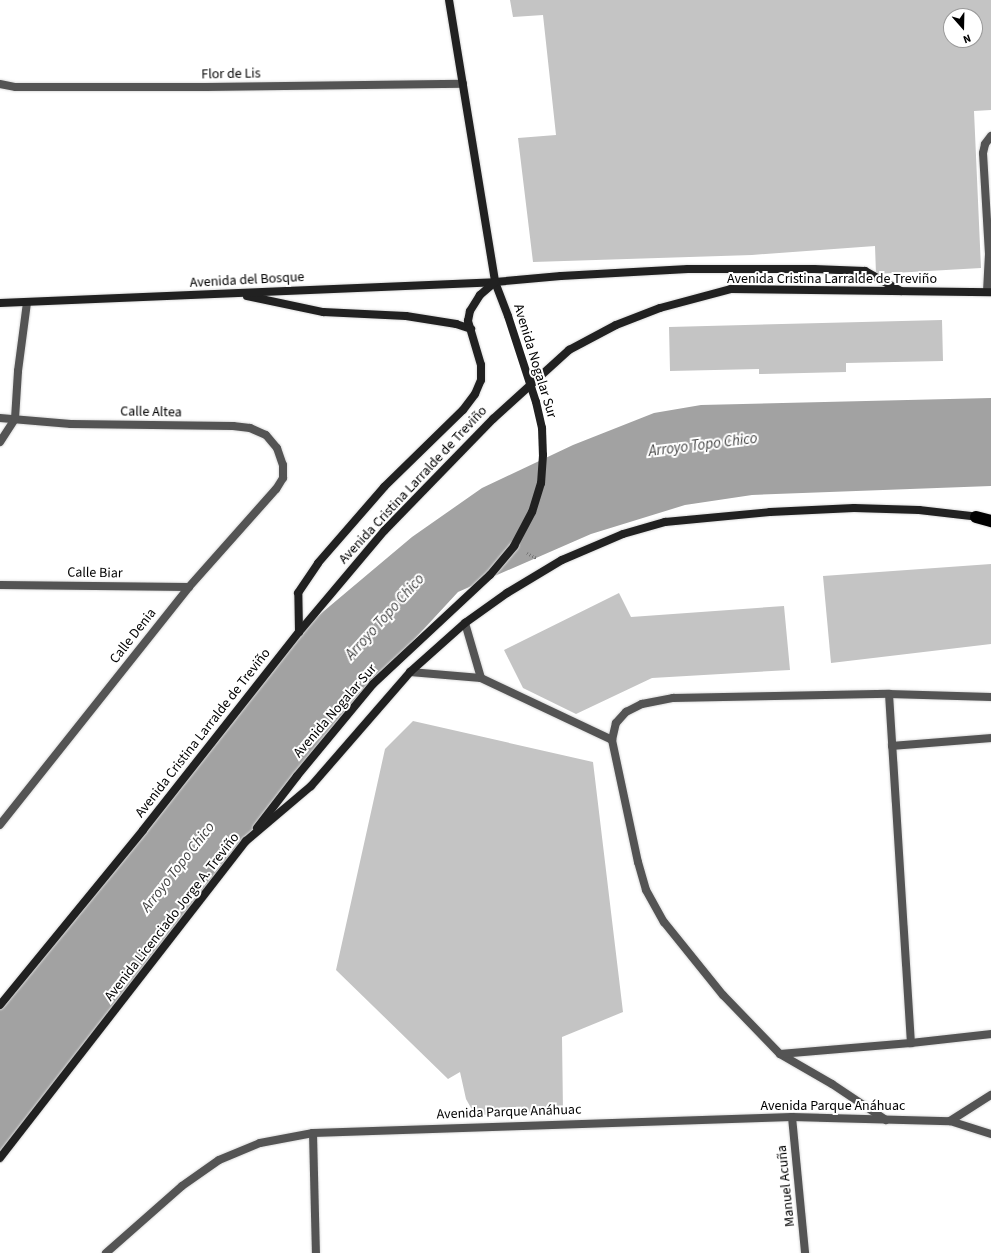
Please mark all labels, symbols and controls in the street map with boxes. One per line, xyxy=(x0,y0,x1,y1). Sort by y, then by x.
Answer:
north arrow xyxy=(943,8,983,48)
text: N xyxy=(961,31,973,47)
street label: Flor de Lis xyxy=(201,65,261,83)
street label: Avenida del Bosque xyxy=(189,269,305,291)
street label: Avenida Cristina Larralde de Treviño xyxy=(727,271,937,287)
street label: Avenida Nogalar Sur xyxy=(510,302,560,420)
street label: Avenida Cristina Larralde de Treviño xyxy=(335,402,491,568)
street label: Calle Altea xyxy=(120,403,182,421)
water label: Arroyo Topo Chico xyxy=(648,429,758,461)
street label: Calle Biar xyxy=(67,564,123,582)
water label: Arroyo Topo Chico xyxy=(342,570,428,664)
street label: Calle Denia xyxy=(106,605,160,667)
street label: Avenida Cristina Larralde de Treviño xyxy=(132,645,274,821)
street label: Avenida Nogalar Sur xyxy=(290,661,380,761)
water label: Arroyo Topo Chico xyxy=(137,818,219,916)
street label: Avenida Licenciado Jorge A. Treviño xyxy=(101,829,243,1005)
street label: Avenida Parque Anáhuac xyxy=(761,1098,905,1114)
street label: Avenida Parque Anáhuac xyxy=(436,1101,582,1123)
street label: Manuel Acuña xyxy=(773,1144,799,1228)

